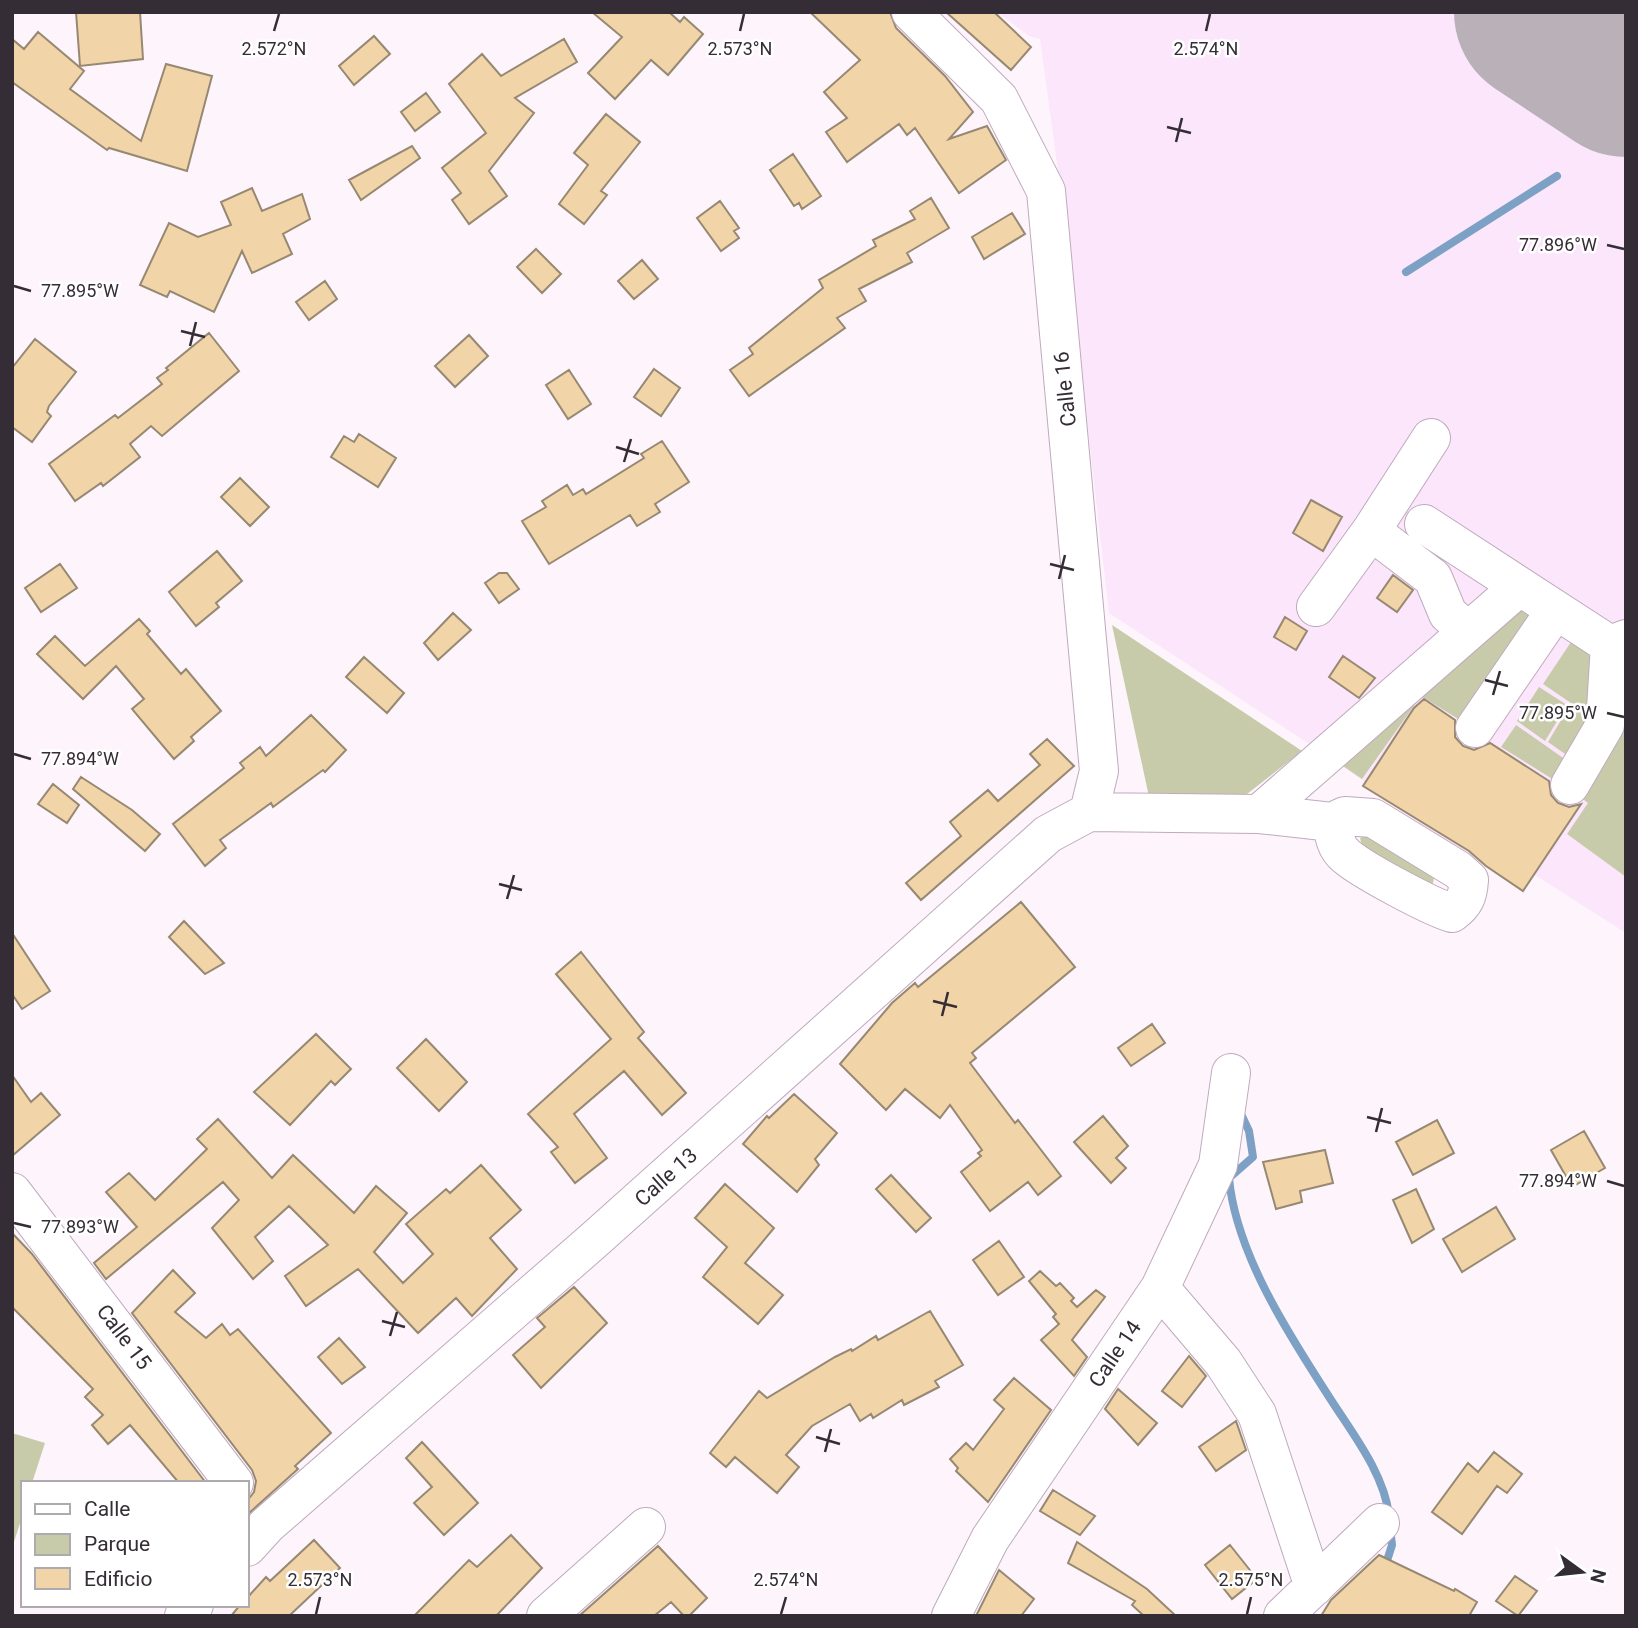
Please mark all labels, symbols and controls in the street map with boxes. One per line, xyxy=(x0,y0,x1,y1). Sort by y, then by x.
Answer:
text: 2.572°N xyxy=(242,38,306,59)
text: 2.573°N xyxy=(708,38,772,59)
text: 2.574°N xyxy=(1174,38,1238,59)
text: 77.896°W xyxy=(1519,234,1597,255)
text: 77.895°W xyxy=(41,280,119,301)
street label: Calle 16 xyxy=(1049,350,1081,428)
text: 77.895°W xyxy=(1519,702,1597,723)
text: 77.894°W xyxy=(41,748,119,769)
street label: Calle 13 xyxy=(630,1143,702,1211)
text: 77.894°W xyxy=(1519,1170,1597,1191)
text: 77.893°W xyxy=(41,1216,119,1237)
street label: Calle 15 xyxy=(92,1300,156,1374)
street label: Calle 14 xyxy=(1084,1316,1146,1392)
legend xyxy=(21,1481,248,1607)
text: Calle xyxy=(84,1497,130,1521)
text: Parque xyxy=(84,1532,150,1556)
north arrow xyxy=(1547,1537,1617,1607)
text: Edificio xyxy=(84,1567,152,1591)
text: N xyxy=(1585,1567,1611,1586)
text: 2.573°N xyxy=(288,1569,352,1590)
text: 2.574°N xyxy=(754,1569,818,1590)
text: 2.575°N xyxy=(1219,1569,1283,1590)

